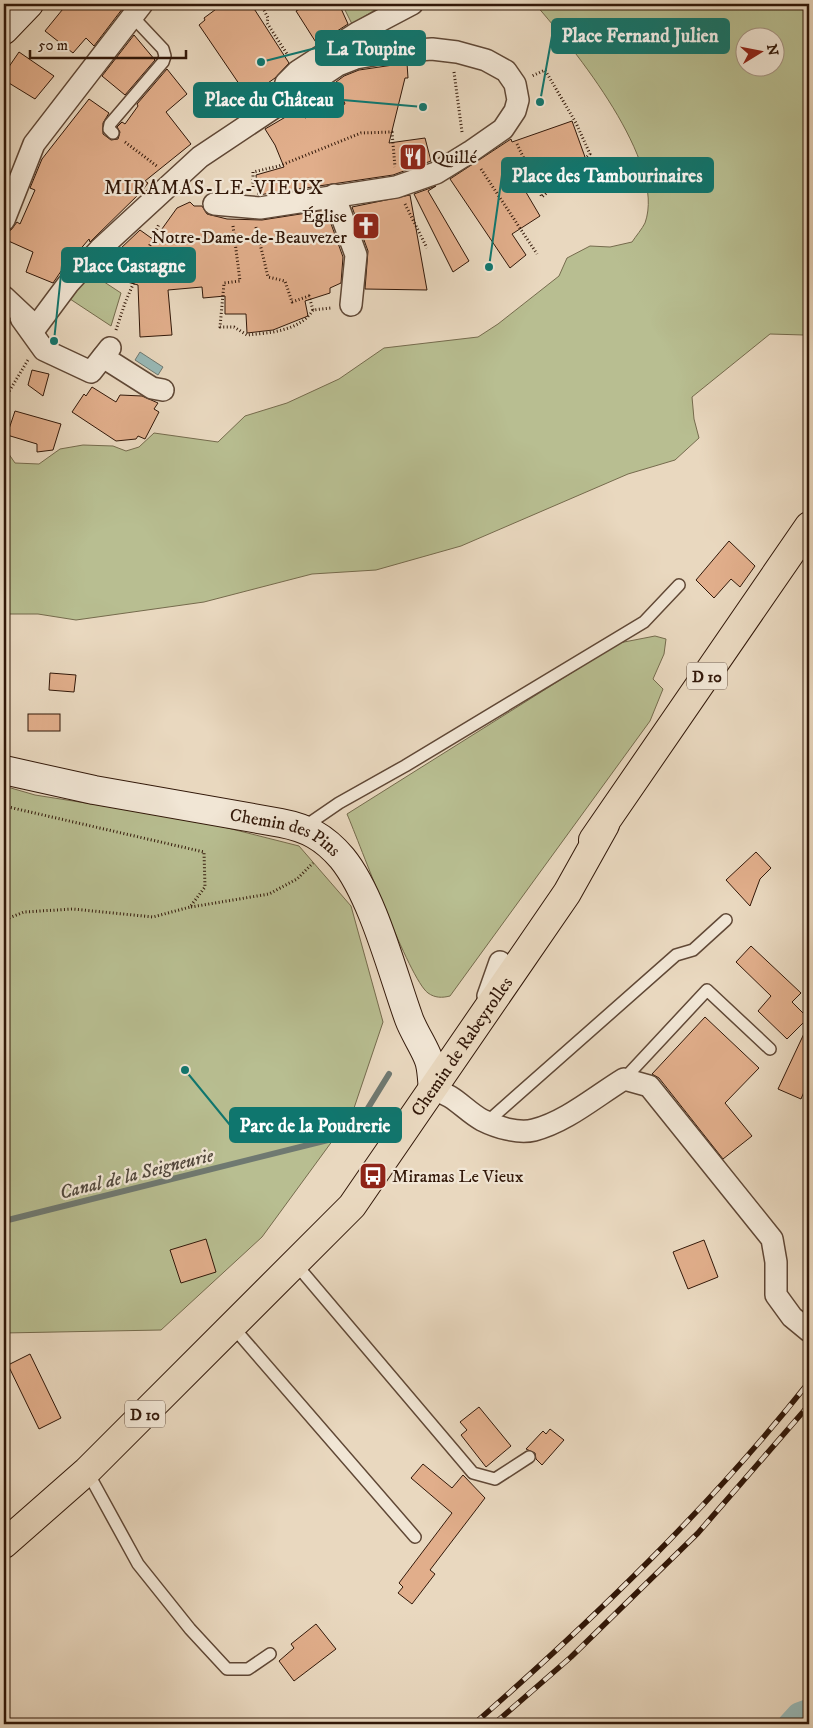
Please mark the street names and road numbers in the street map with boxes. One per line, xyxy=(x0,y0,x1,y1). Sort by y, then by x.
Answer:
road number: D 10 xyxy=(687,662,727,689)
street label: Chemin des Pins xyxy=(228,804,345,862)
street label: Chemin de Rabeyrolles xyxy=(407,973,518,1121)
road number: D 10 xyxy=(125,1400,165,1428)

